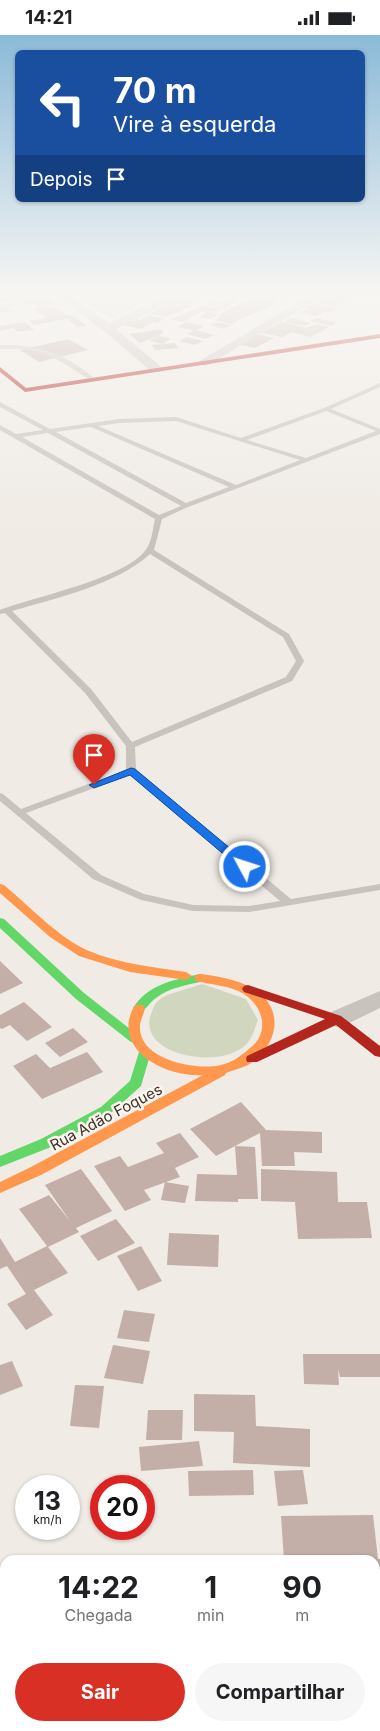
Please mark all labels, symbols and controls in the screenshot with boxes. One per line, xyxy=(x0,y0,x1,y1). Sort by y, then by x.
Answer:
text: 14:21 xyxy=(25,6,73,29)
text: 70 m xyxy=(113,69,197,111)
icon: left xyxy=(30,70,95,135)
text: Vire à esquerda xyxy=(113,111,276,137)
icon: arrive xyxy=(102,165,130,193)
text: Depois xyxy=(30,168,92,191)
pin xyxy=(73,734,115,785)
icon: arrive xyxy=(80,741,108,769)
position arrow xyxy=(218,840,270,892)
street label: Rua Adão Foques xyxy=(47,1079,165,1155)
speed limit sign: 20 xyxy=(90,1475,155,1540)
text: 13 xyxy=(34,1486,61,1516)
text: km/h xyxy=(33,1512,62,1527)
text: 14:22 xyxy=(58,1569,139,1605)
text: 1 xyxy=(204,1569,217,1605)
text: 90 xyxy=(282,1569,322,1605)
text: Chegada xyxy=(64,1605,133,1625)
text: min xyxy=(197,1605,224,1625)
text: m xyxy=(295,1605,309,1625)
button: Sair xyxy=(15,1663,185,1721)
button: Compartilhar xyxy=(195,1663,365,1721)

